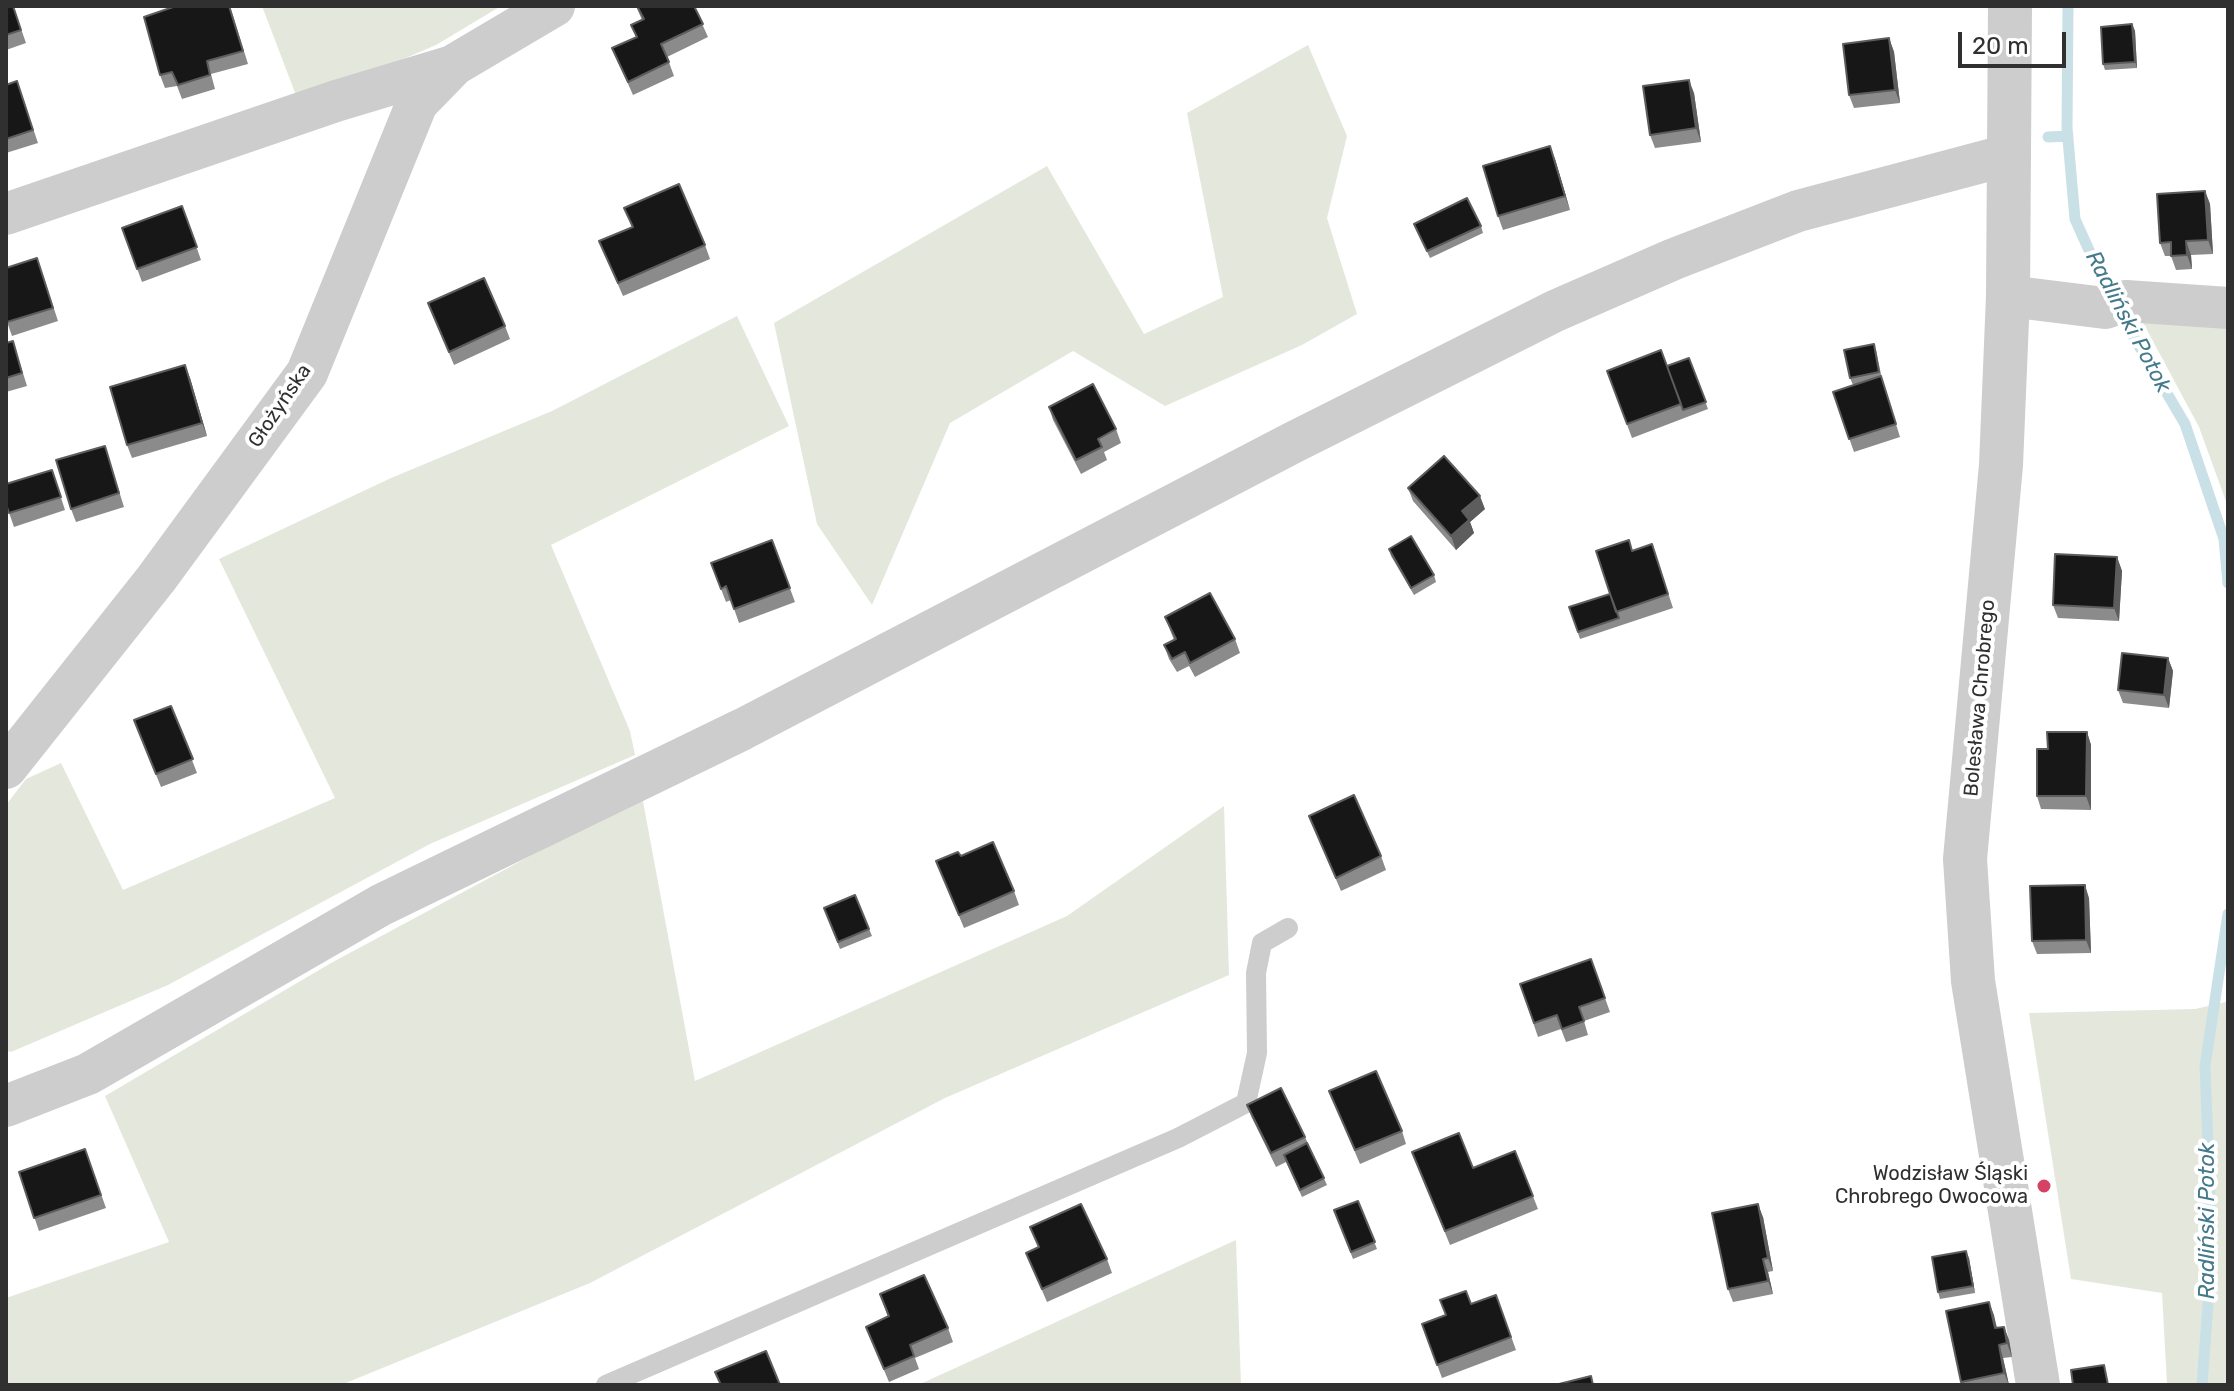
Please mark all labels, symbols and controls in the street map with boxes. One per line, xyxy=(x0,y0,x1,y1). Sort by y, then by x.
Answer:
scale bar xyxy=(1962,16,2070,66)
text: 20 m xyxy=(1972,32,2029,60)
water label: Radliński Potok xyxy=(2080,247,2176,397)
street label: Głożyńska xyxy=(243,360,317,452)
street label: Bolesława Chrobrego xyxy=(1959,599,2001,797)
water label: Radliński Potok xyxy=(2195,1143,2221,1299)
place label: Wodzisław Śląski Chrobrego Owocowa xyxy=(1835,1162,2028,1209)
marker: Wodzisław Śląski Chrobrego Owocowa xyxy=(2035,1177,2053,1195)

